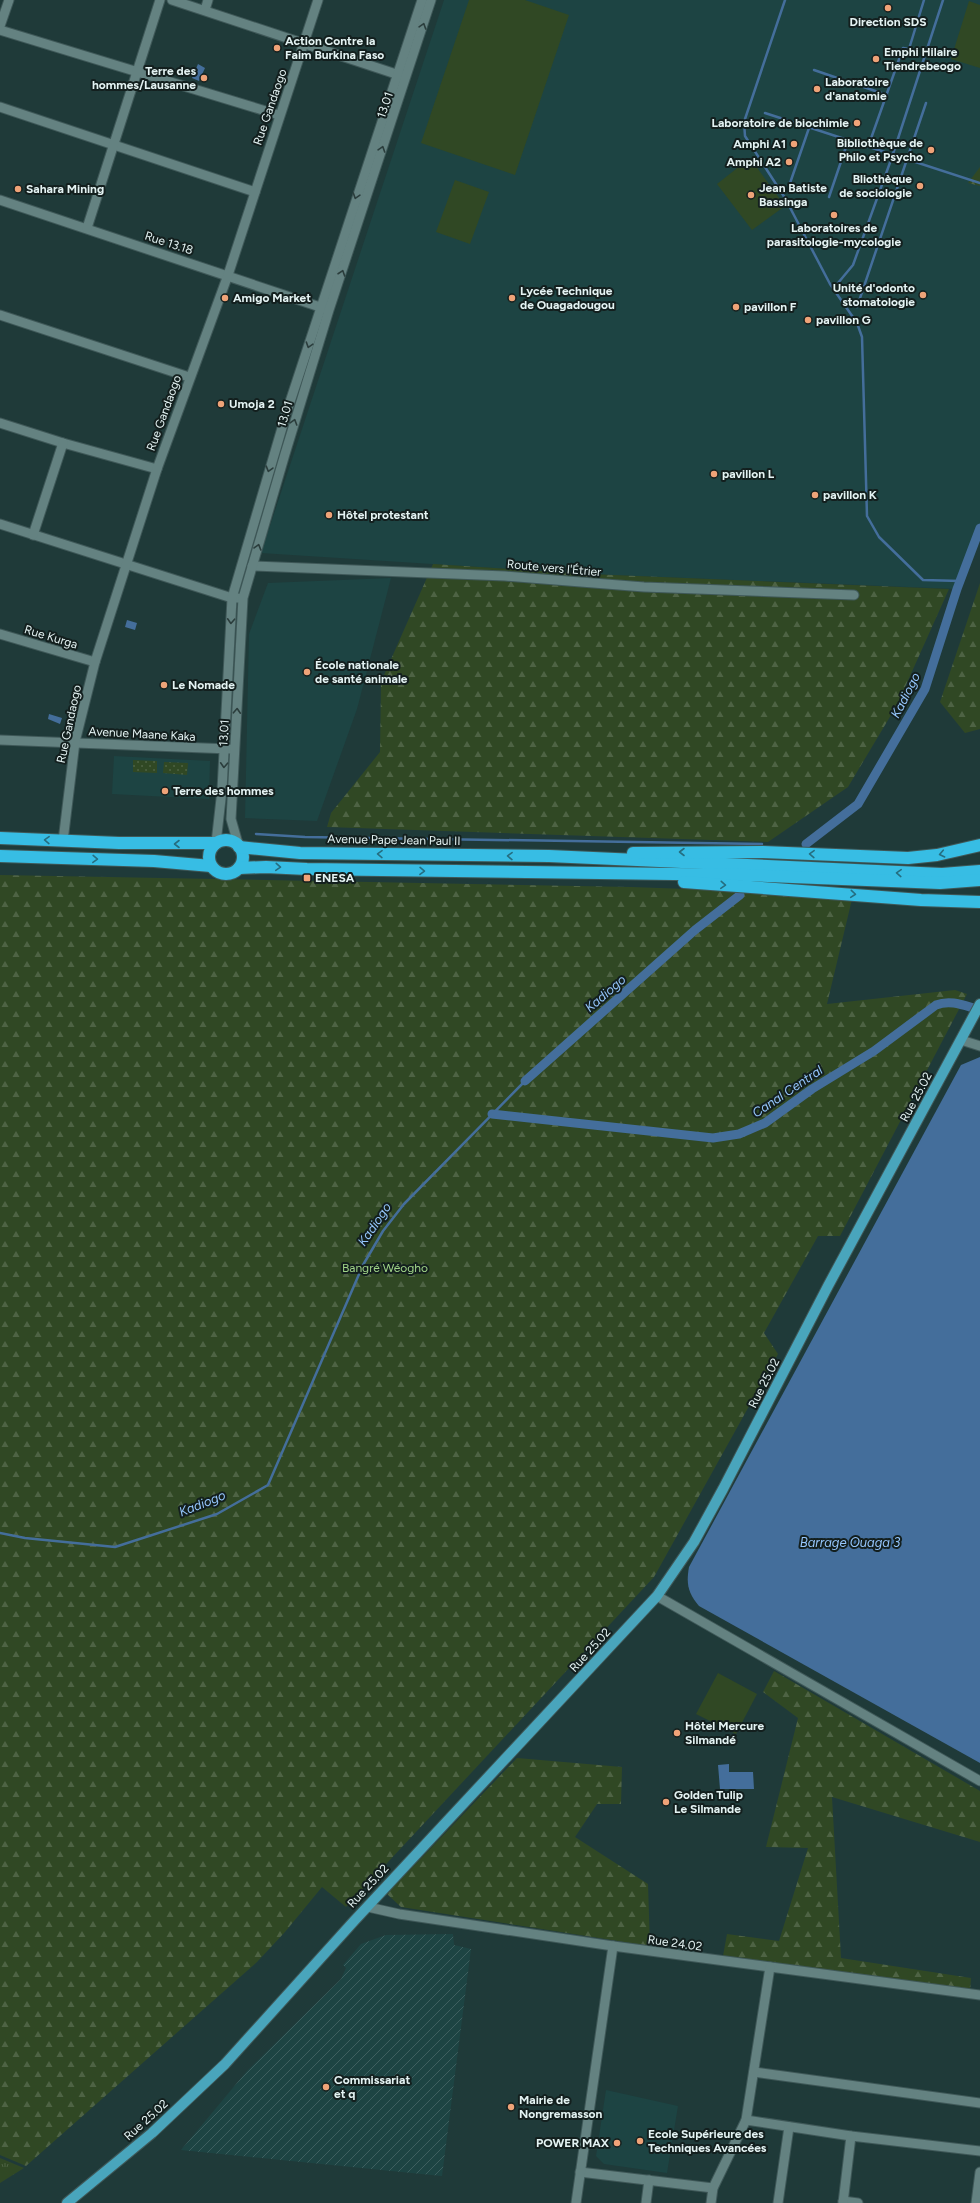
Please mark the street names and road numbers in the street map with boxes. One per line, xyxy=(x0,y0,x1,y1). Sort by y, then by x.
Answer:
street label: Rue Gandaogo xyxy=(250,67,290,147)
street label: 13.01 xyxy=(374,90,396,120)
street label: Rue 13.18 xyxy=(143,229,195,257)
street label: Rue Gandaogo xyxy=(144,373,184,453)
street label: 13.01 xyxy=(274,399,296,429)
street label: Route vers l'Étrier xyxy=(506,557,602,579)
street label: Rue Kurga xyxy=(23,622,79,652)
street label: Rue Gandaogo xyxy=(54,683,84,764)
street label: 13.01 xyxy=(216,719,232,747)
street label: Avenue Maane Kaka xyxy=(88,724,196,744)
street label: Avenue Pape Jean Paul II xyxy=(327,832,461,848)
street label: Rue 25.02 xyxy=(897,1070,935,1124)
street label: Rue 25.02 xyxy=(745,1356,783,1410)
street label: Rue 25.02 xyxy=(567,1625,613,1675)
street label: Rue 25.02 xyxy=(344,1861,392,1911)
street label: Rue 24.02 xyxy=(647,1932,703,1954)
street label: Rue 25.02 xyxy=(121,2097,171,2143)

